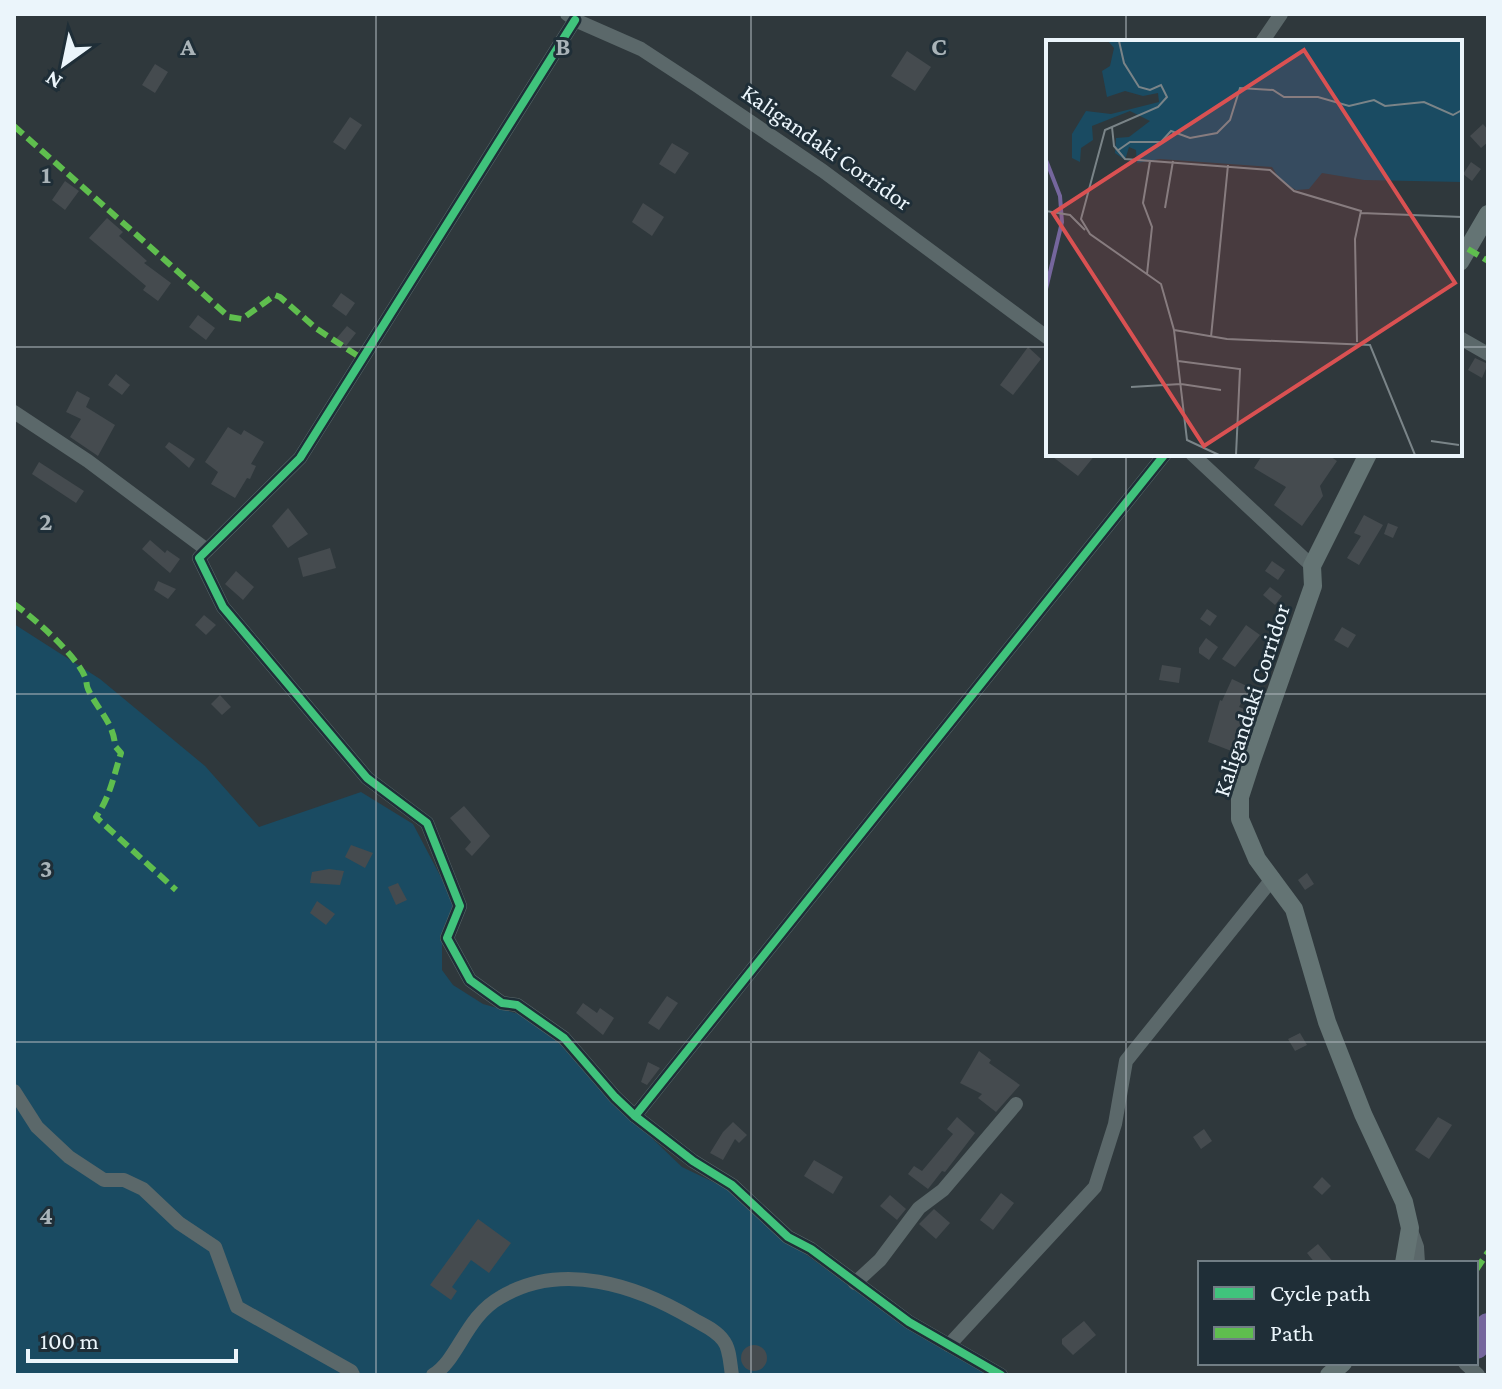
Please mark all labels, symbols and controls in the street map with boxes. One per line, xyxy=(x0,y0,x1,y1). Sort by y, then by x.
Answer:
north arrow xyxy=(24,24,104,104)
text: A xyxy=(179,32,196,61)
text: B xyxy=(555,32,571,61)
text: C xyxy=(931,32,947,61)
inset map xyxy=(1046,40,1462,456)
text: N xyxy=(40,66,66,95)
street label: Kaligandaki Corridor xyxy=(737,78,917,216)
text: 1 xyxy=(41,160,51,189)
text: 2 xyxy=(39,507,53,536)
street label: Kaligandaki Corridor xyxy=(1207,600,1295,800)
text: 3 xyxy=(40,854,52,883)
text: 4 xyxy=(39,1201,53,1230)
legend xyxy=(1198,1261,1478,1365)
text: Cycle path xyxy=(1270,1279,1371,1306)
scale bar xyxy=(28,1313,236,1363)
text: Path xyxy=(1270,1319,1314,1346)
text: 100 m xyxy=(40,1327,99,1354)

